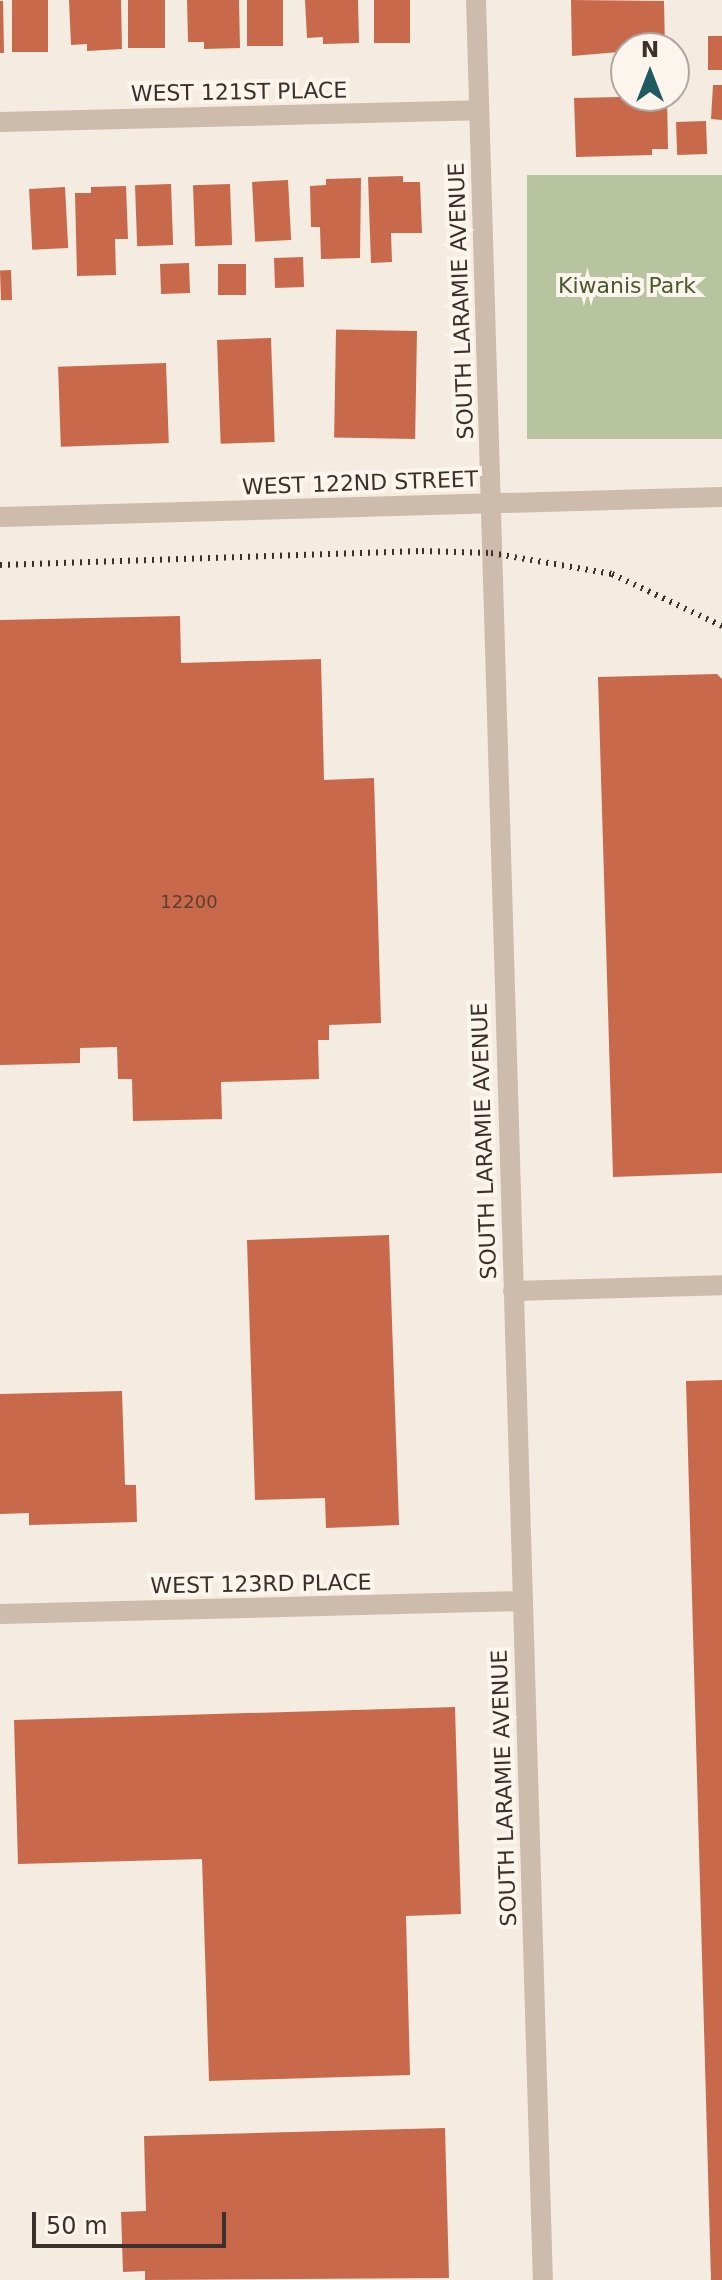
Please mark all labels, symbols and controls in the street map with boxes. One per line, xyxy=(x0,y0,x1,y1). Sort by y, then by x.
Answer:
north arrow xyxy=(610,32,690,112)
text: N xyxy=(641,37,659,62)
street label: WEST 121ST PLACE xyxy=(131,77,347,107)
street label: SOUTH LARAMIE AVENUE xyxy=(443,162,479,440)
park label: Kiwanis Park xyxy=(558,273,696,299)
street label: WEST 122ND STREET xyxy=(241,466,479,500)
house number: 12200 xyxy=(160,891,218,913)
street label: SOUTH LARAMIE AVENUE xyxy=(466,1002,502,1280)
street label: WEST 123RD PLACE xyxy=(150,1569,372,1599)
street label: SOUTH LARAMIE AVENUE xyxy=(486,1649,522,1927)
scale bar xyxy=(36,2196,230,2246)
text: 50 m xyxy=(46,2212,108,2240)

